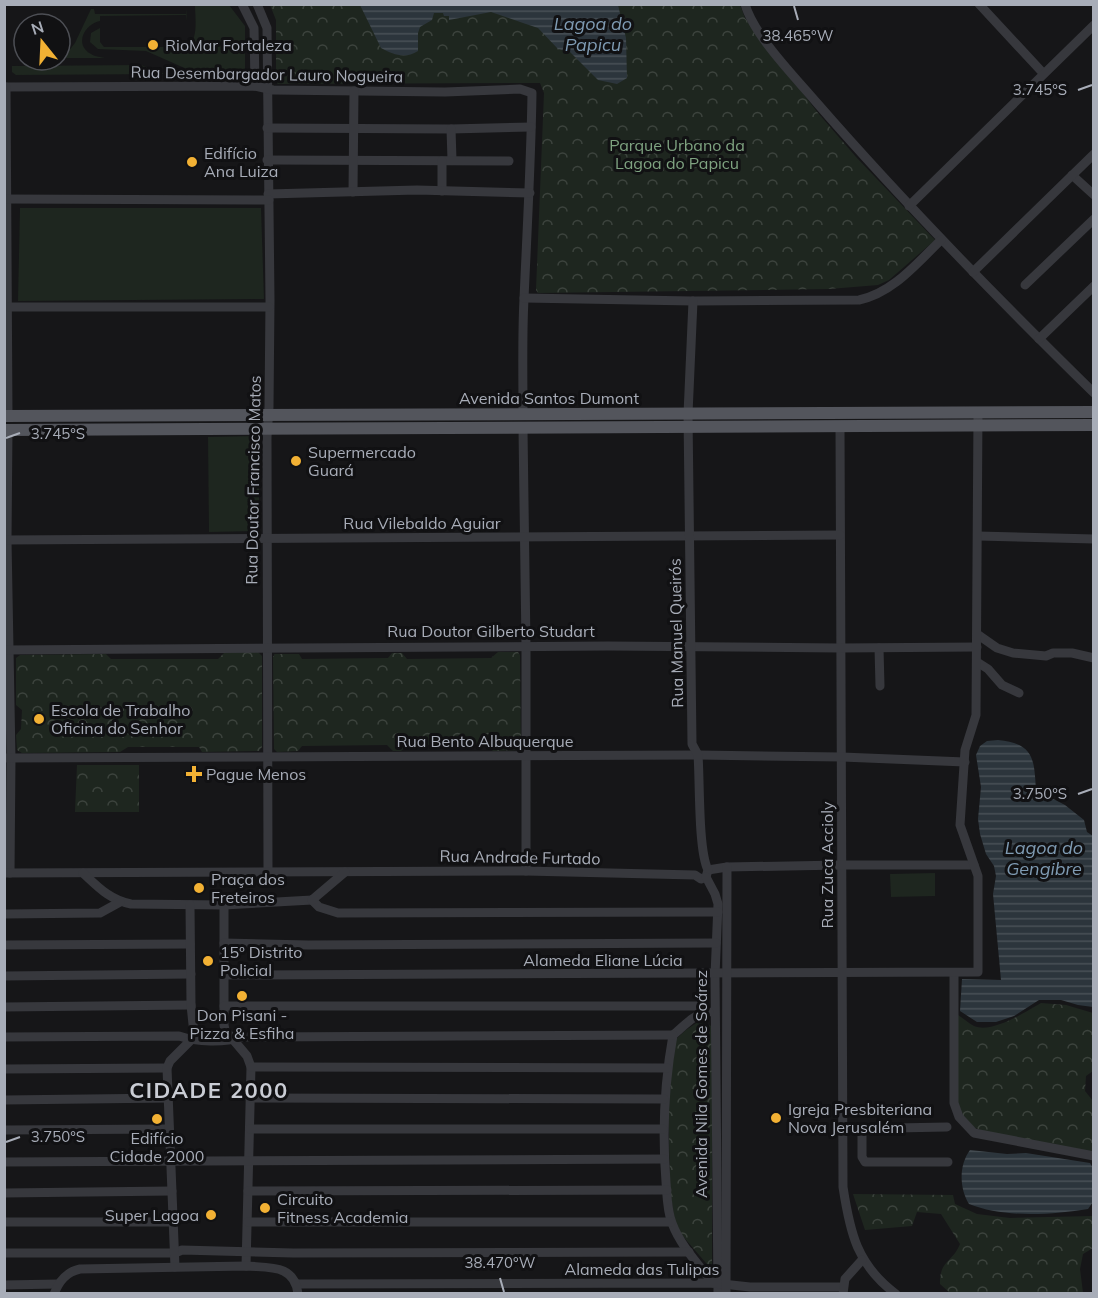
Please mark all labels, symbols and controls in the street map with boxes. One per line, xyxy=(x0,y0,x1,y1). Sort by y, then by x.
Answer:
north arrow xyxy=(12,12,72,72)
water label: Lagoa do Papicu xyxy=(554,12,632,56)
text: N xyxy=(29,16,46,39)
text: 38.465°W xyxy=(763,26,834,45)
place label: RioMar Fortaleza xyxy=(165,35,292,55)
marker: RioMar Fortaleza xyxy=(146,38,160,52)
street label: Rua Desembargador Lauro Nogueira xyxy=(131,62,403,86)
text: 3.745°S xyxy=(1013,80,1067,99)
park label: Parque Urbano da Lagoa do Papicu xyxy=(609,135,745,173)
place label: Edifício Ana Luiza xyxy=(204,143,278,181)
marker: Edifício Ana Luiza xyxy=(185,155,199,169)
street label: Rua Doutor Francisco Matos xyxy=(241,375,265,585)
street label: Avenida Santos Dumont xyxy=(459,388,639,408)
text: 3.745°S xyxy=(31,424,85,443)
place label: Supermercado Guará xyxy=(308,442,416,480)
marker: Supermercado Guará xyxy=(289,454,303,468)
street label: Rua Vilebaldo Aguiar xyxy=(343,513,501,533)
street label: Rua Manuel Queirós xyxy=(665,558,687,708)
street label: Rua Doutor Gilberto Studart xyxy=(387,621,595,641)
place label: Escola de Trabalho Oficina do Senhor xyxy=(51,700,190,738)
marker: Escola de Trabalho Oficina do Senhor xyxy=(32,712,46,726)
street label: Rua Bento Albuquerque xyxy=(396,731,574,751)
place label: Pague Menos xyxy=(206,764,306,784)
marker: Pague Menos xyxy=(187,767,201,781)
text: 3.750°S xyxy=(1013,784,1067,803)
street label: Rua Zuca Accioly xyxy=(817,801,837,928)
water label: Lagoa do Gengibre xyxy=(1005,836,1083,880)
street label: Rua Andrade Furtado xyxy=(439,846,601,868)
place label: Praça dos Freteiros xyxy=(211,869,285,907)
marker: Praça dos Freteiros xyxy=(192,881,206,895)
place label: 15º Distrito Policial xyxy=(220,942,302,980)
street label: Alameda Eliane Lúcia xyxy=(523,950,683,970)
marker: 15º Distrito Policial xyxy=(201,954,215,968)
street label: Avenida Nila Gomes de Soárez xyxy=(691,970,711,1198)
marker: Don Pisani - Pizza & Esfiha xyxy=(235,989,249,1003)
place label: Don Pisani - Pizza & Esfiha xyxy=(190,1005,294,1043)
district label: CIDADE 2000 xyxy=(129,1076,289,1104)
place label: Igreja Presbiteriana Nova Jerusalém xyxy=(788,1099,932,1137)
marker: Igreja Presbiteriana Nova Jerusalém xyxy=(769,1111,783,1125)
marker: Edifício Cidade 2000 xyxy=(150,1112,164,1126)
text: 3.750°S xyxy=(31,1127,85,1146)
place label: Edifício Cidade 2000 xyxy=(110,1128,204,1166)
place label: Circuito Fitness Academia xyxy=(277,1189,408,1227)
marker: Circuito Fitness Academia xyxy=(258,1201,272,1215)
place label: Super Lagoa xyxy=(105,1205,199,1225)
marker: Super Lagoa xyxy=(204,1208,218,1222)
text: 38.470°W xyxy=(465,1253,536,1272)
street label: Alameda das Tulipas xyxy=(564,1259,720,1279)

